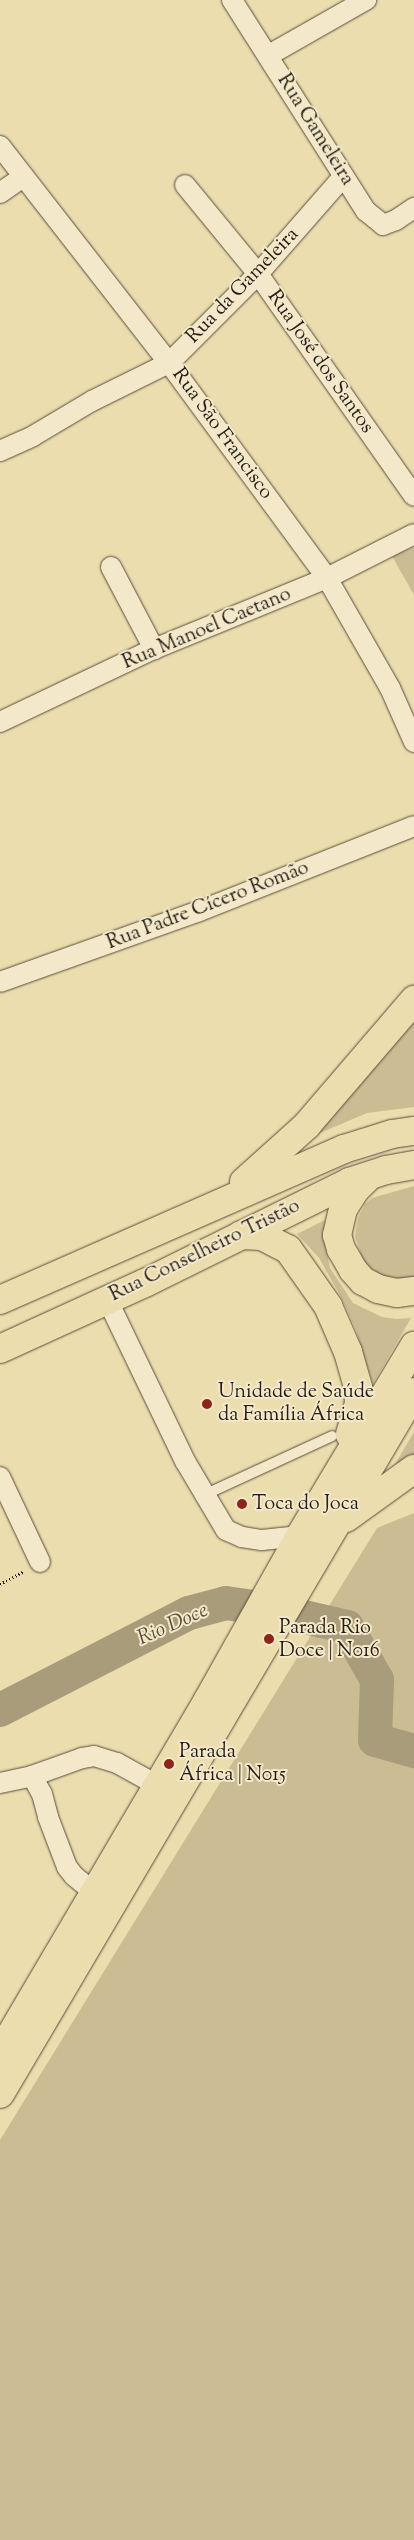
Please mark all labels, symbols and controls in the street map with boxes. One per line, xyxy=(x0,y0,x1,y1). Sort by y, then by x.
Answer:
street label: Rua Gameleira xyxy=(271,70,359,190)
street label: Rua da Gameleira xyxy=(182,223,304,349)
street label: Rua José dos Santos xyxy=(262,286,378,438)
street label: Rua São Francisco xyxy=(166,364,278,504)
street label: Rua Manoel Caetano xyxy=(119,583,295,675)
street label: Rua Padre Cícero Romão xyxy=(104,856,312,956)
street label: Rua Conselheiro Tristão xyxy=(106,1194,304,1308)
place label: Unidade de Saúde da Família África xyxy=(218,1380,374,1427)
marker: Unidade de Saúde da Família África xyxy=(200,1397,214,1411)
place label: Toca do Joca xyxy=(252,1492,359,1516)
marker: Toca do Joca xyxy=(236,1498,248,1510)
water label: Rio Doce xyxy=(134,1598,212,1652)
place label: Parada Rio Doce | N016 xyxy=(279,1616,380,1663)
marker: Parada Rio Doce | N016 xyxy=(263,1633,275,1645)
place label: Parada África | N015 xyxy=(179,1740,286,1787)
marker: Parada África | N015 xyxy=(163,1758,175,1770)

